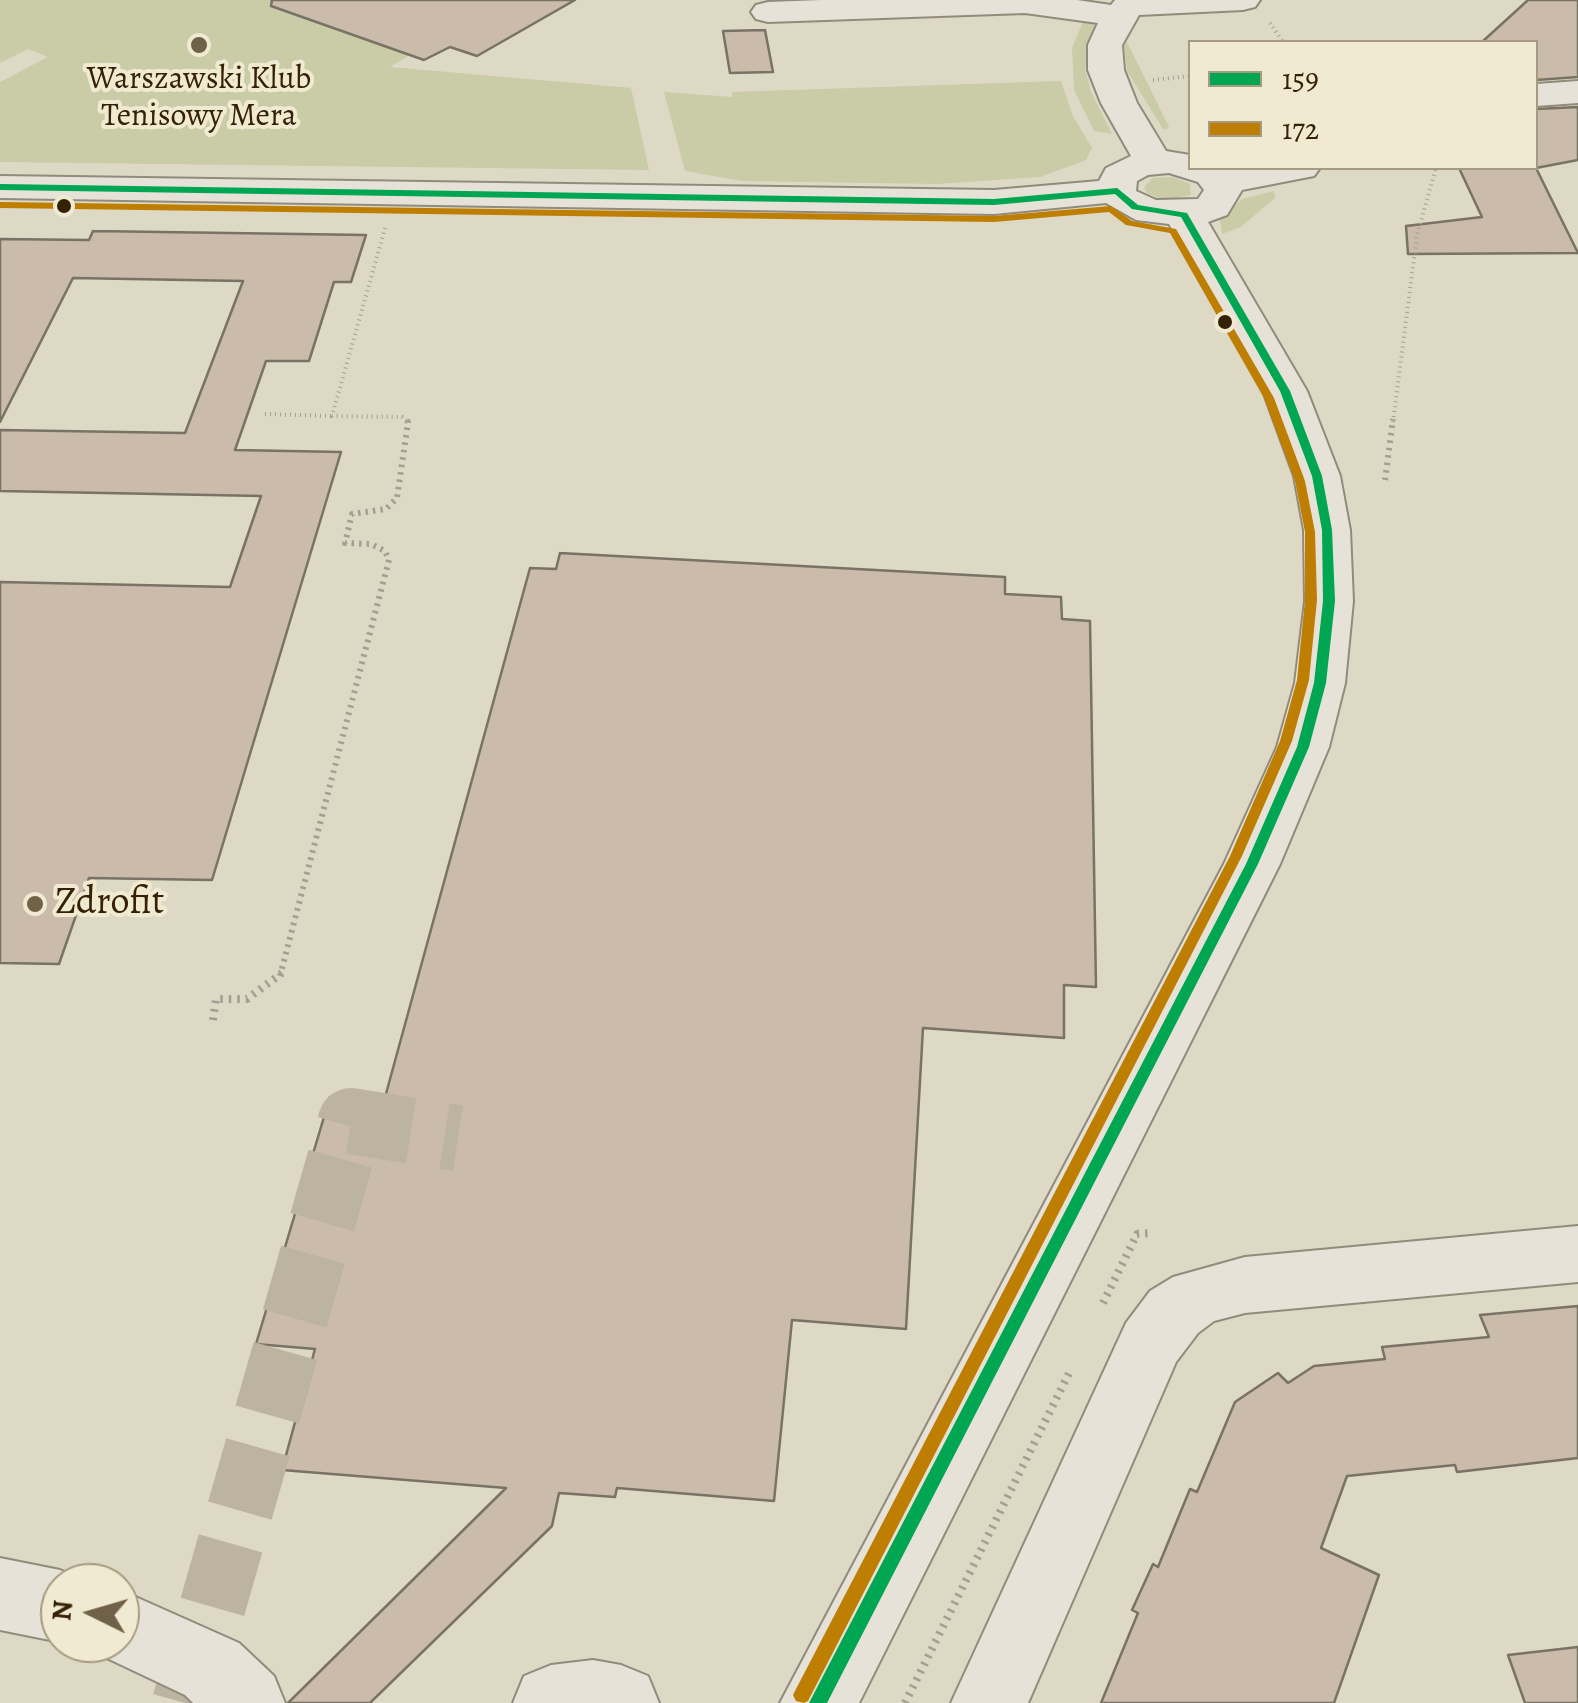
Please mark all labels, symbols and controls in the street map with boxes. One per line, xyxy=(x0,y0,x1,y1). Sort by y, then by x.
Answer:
marker: Warszawski Klub Tenisowy Mera xyxy=(188,34,210,56)
legend xyxy=(1188,40,1538,170)
text: 159 xyxy=(1282,59,1319,99)
place label: Warszawski Klub Tenisowy Mera xyxy=(87,61,311,136)
text: 172 xyxy=(1282,109,1319,149)
unlabelled marker xyxy=(54,196,74,216)
unlabelled marker xyxy=(1215,312,1235,332)
place label: Zdrofit xyxy=(55,881,164,927)
marker: Zdrofit xyxy=(24,893,46,915)
north arrow xyxy=(40,1563,140,1663)
text: N xyxy=(42,1599,82,1622)

